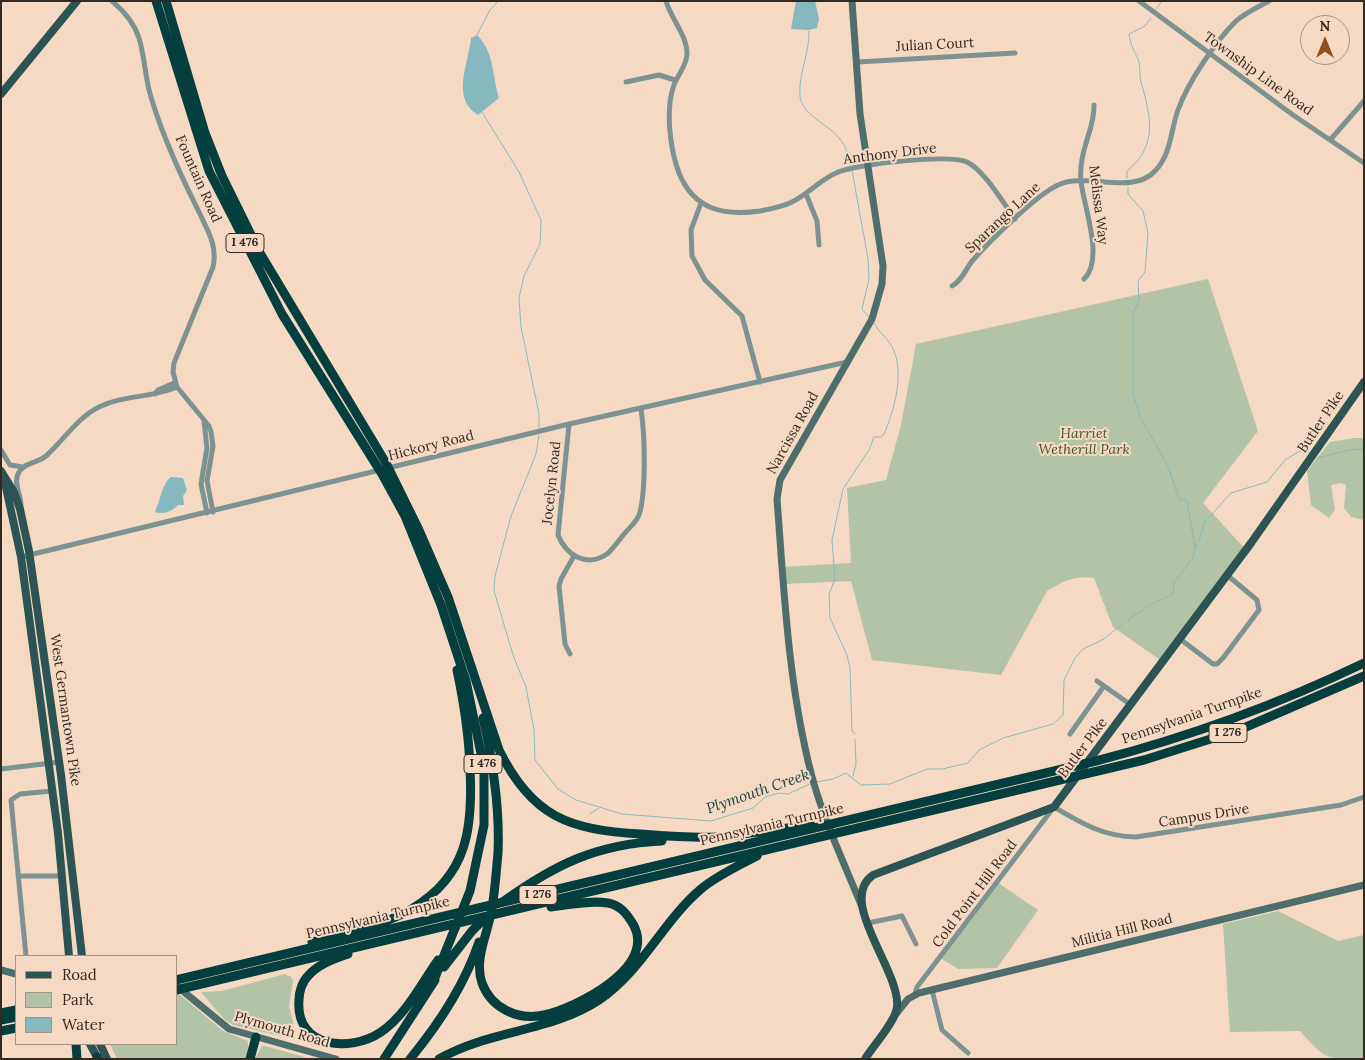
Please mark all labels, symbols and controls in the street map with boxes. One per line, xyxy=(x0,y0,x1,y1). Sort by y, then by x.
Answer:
north arrow xyxy=(1300,15,1350,65)
text: N xyxy=(1320,17,1330,35)
street label: Township Line Road xyxy=(1200,29,1316,119)
street label: Julian Court xyxy=(895,35,975,55)
street label: Fountain Road xyxy=(171,133,225,225)
street label: Anthony Drive xyxy=(843,140,937,168)
street label: Melissa Way xyxy=(1085,164,1111,246)
street label: Sparango Lane xyxy=(962,179,1044,257)
road number: I 476 xyxy=(226,234,264,252)
street label: Butler Pike xyxy=(1294,388,1348,456)
street label: Narcissa Road xyxy=(763,389,823,477)
park label: Harriet Wetherill Park xyxy=(1038,426,1130,458)
street label: Hickory Road xyxy=(386,427,476,465)
street label: Jocelyn Road xyxy=(539,440,565,526)
street label: West Germantown Pike xyxy=(46,633,84,787)
street label: Pennsylvania Turnpike xyxy=(1120,684,1264,748)
street label: Butler Pike xyxy=(1055,715,1111,781)
road number: I 276 xyxy=(1209,724,1247,742)
road number: I 476 xyxy=(464,754,502,774)
water label: Plymouth Creek xyxy=(704,766,812,818)
street label: Pennsylvania Turnpike xyxy=(699,800,845,850)
street label: Campus Drive xyxy=(1158,801,1250,831)
street label: Cold Point Hill Road xyxy=(929,837,1021,951)
road number: I 276 xyxy=(519,886,557,904)
street label: Pennsylvania Turnpike xyxy=(305,893,451,943)
street label: Militia Hill Road xyxy=(1070,910,1174,952)
legend xyxy=(15,955,178,1045)
text: Road xyxy=(62,965,97,984)
text: Park xyxy=(62,990,93,1009)
street label: Plymouth Road xyxy=(232,1008,332,1052)
text: Water xyxy=(62,1015,104,1034)

